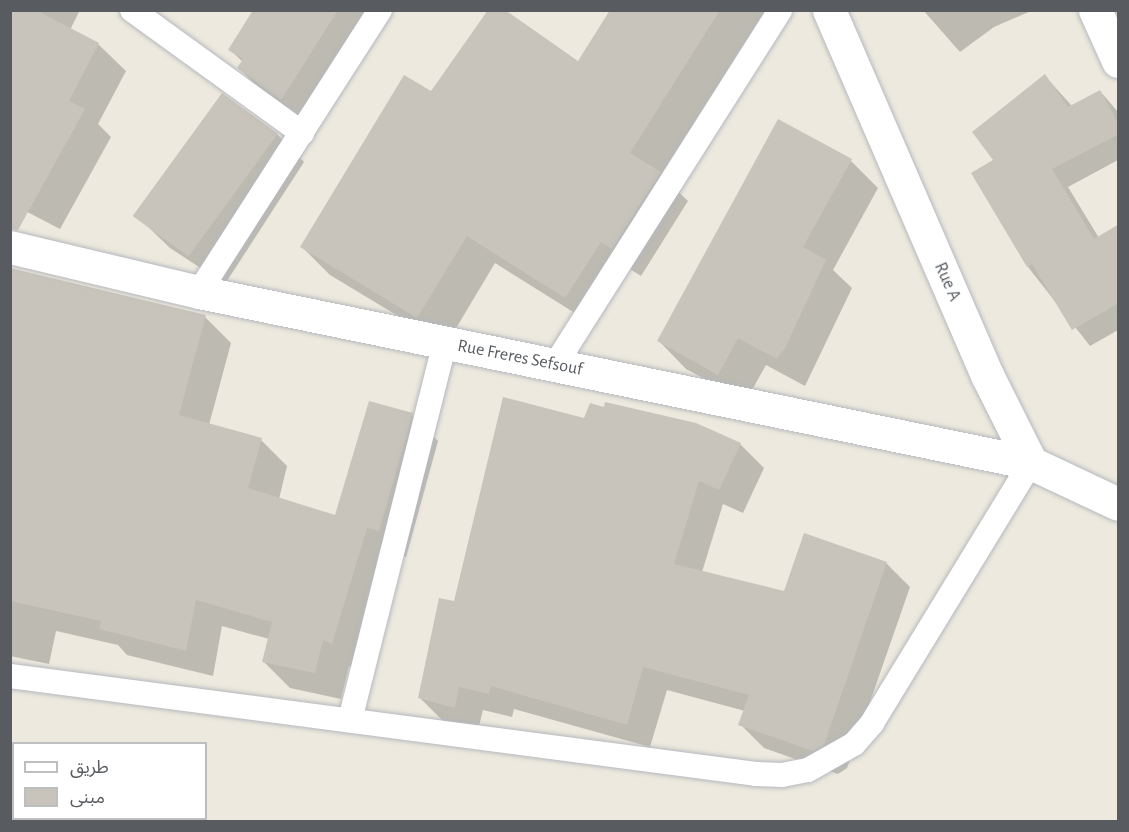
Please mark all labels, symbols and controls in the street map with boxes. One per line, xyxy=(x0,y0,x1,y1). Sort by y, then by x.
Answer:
street label: Rue A xyxy=(929,259,965,305)
street label: Rue Freres Sefsouf xyxy=(456,335,584,381)
legend xyxy=(12,742,207,820)
text: طريق xyxy=(70,759,109,777)
text: مبنى xyxy=(70,789,105,807)

